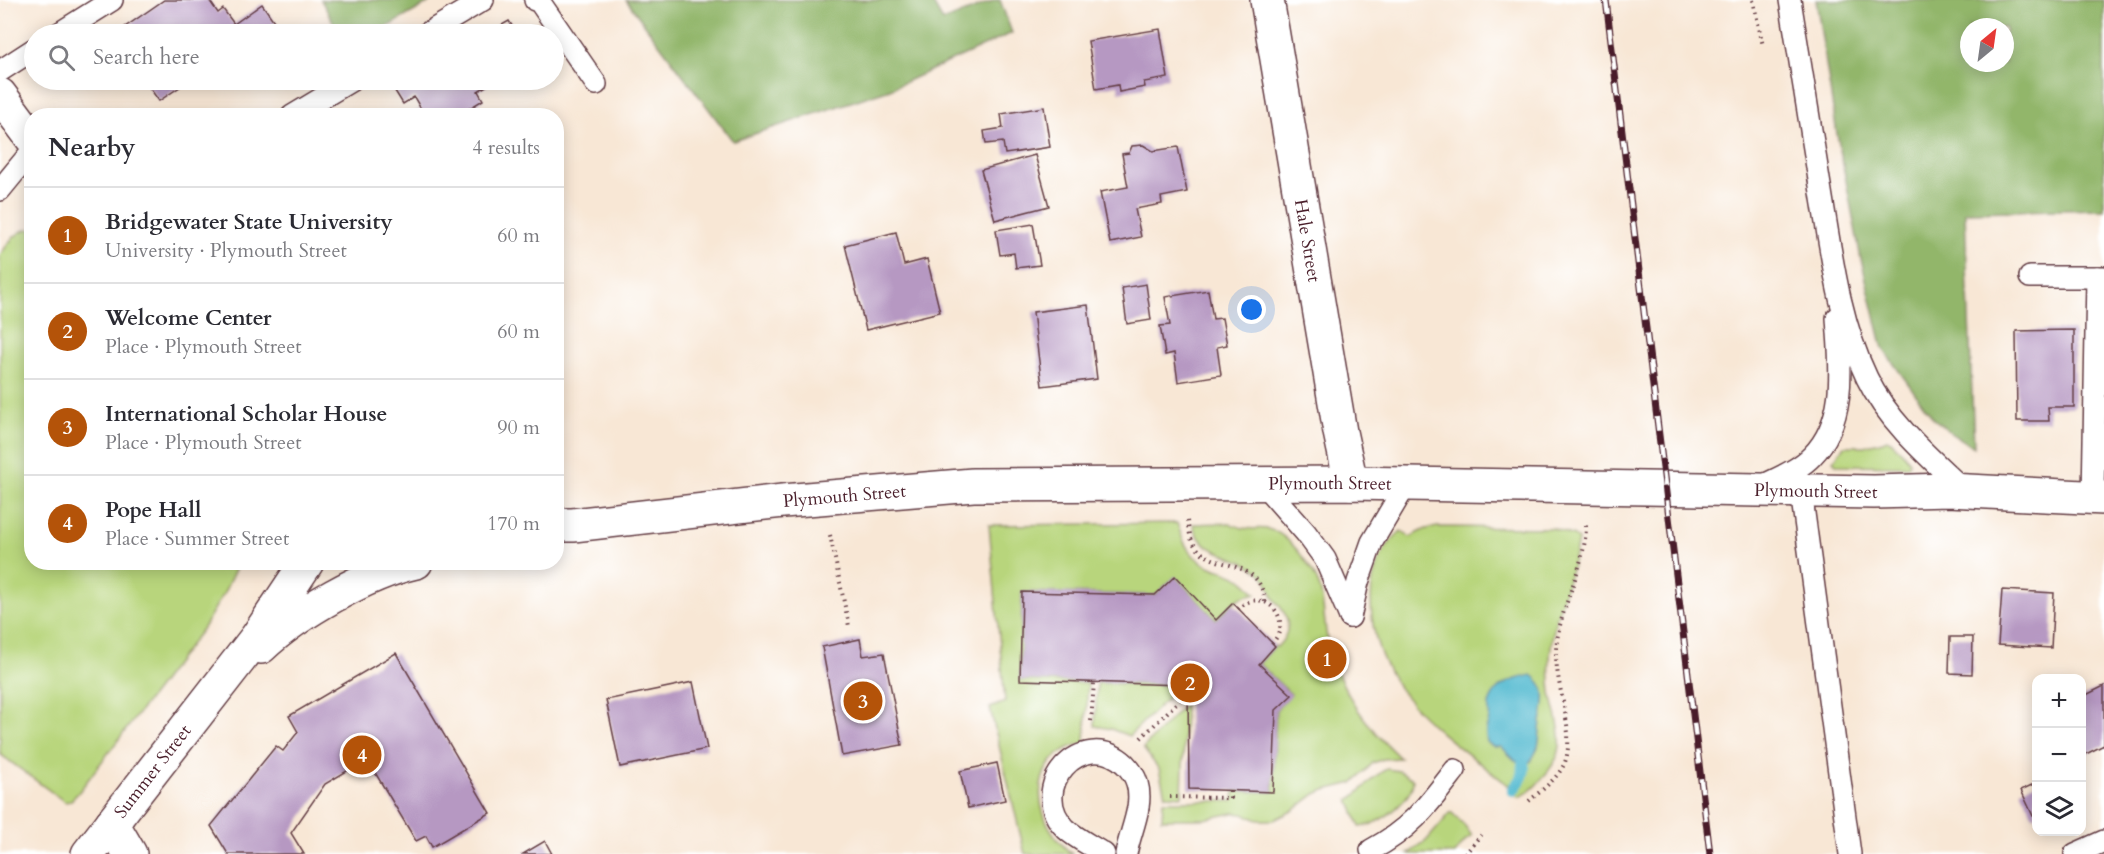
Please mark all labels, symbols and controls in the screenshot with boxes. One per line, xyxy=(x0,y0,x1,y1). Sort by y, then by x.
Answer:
north arrow xyxy=(1960,18,2014,72)
search box xyxy=(24,24,564,90)
icon: search xyxy=(45,41,78,74)
text: Search here xyxy=(93,42,200,72)
text: Nearby xyxy=(48,130,136,165)
text: 4 results xyxy=(472,134,540,161)
street label: Hale Street xyxy=(1288,197,1327,284)
text: Bridgewater State University xyxy=(105,207,393,237)
text: 1 xyxy=(62,222,73,249)
text: 60 m xyxy=(497,222,540,249)
text: University · Plymouth Street xyxy=(105,237,347,264)
your location xyxy=(1237,295,1266,324)
text: Welcome Center xyxy=(105,303,272,333)
text: 2 xyxy=(62,318,73,345)
text: 60 m xyxy=(497,318,540,345)
text: Place · Plymouth Street xyxy=(105,333,302,360)
text: International Scholar House xyxy=(105,399,387,429)
text: 3 xyxy=(62,414,73,441)
text: 90 m xyxy=(497,414,540,441)
text: Place · Plymouth Street xyxy=(105,429,302,456)
street label: Plymouth Street xyxy=(1268,471,1392,497)
street label: Plymouth Street xyxy=(1754,478,1878,505)
street label: Plymouth Street xyxy=(782,479,907,514)
text: Pope Hall xyxy=(105,495,201,525)
text: 4 xyxy=(62,510,73,537)
text: 170 m xyxy=(487,510,540,537)
text: Place · Summer Street xyxy=(105,525,289,552)
pin: 1 xyxy=(1308,636,1346,682)
pin: 2 xyxy=(1170,660,1210,706)
map controls xyxy=(2032,674,2086,836)
button: + xyxy=(2032,674,2086,728)
pin: 3 xyxy=(844,678,882,724)
street label: Summer Street xyxy=(109,719,197,823)
button: − xyxy=(2032,728,2086,782)
pin: 4 xyxy=(342,732,382,777)
button: layers xyxy=(2032,782,2086,836)

